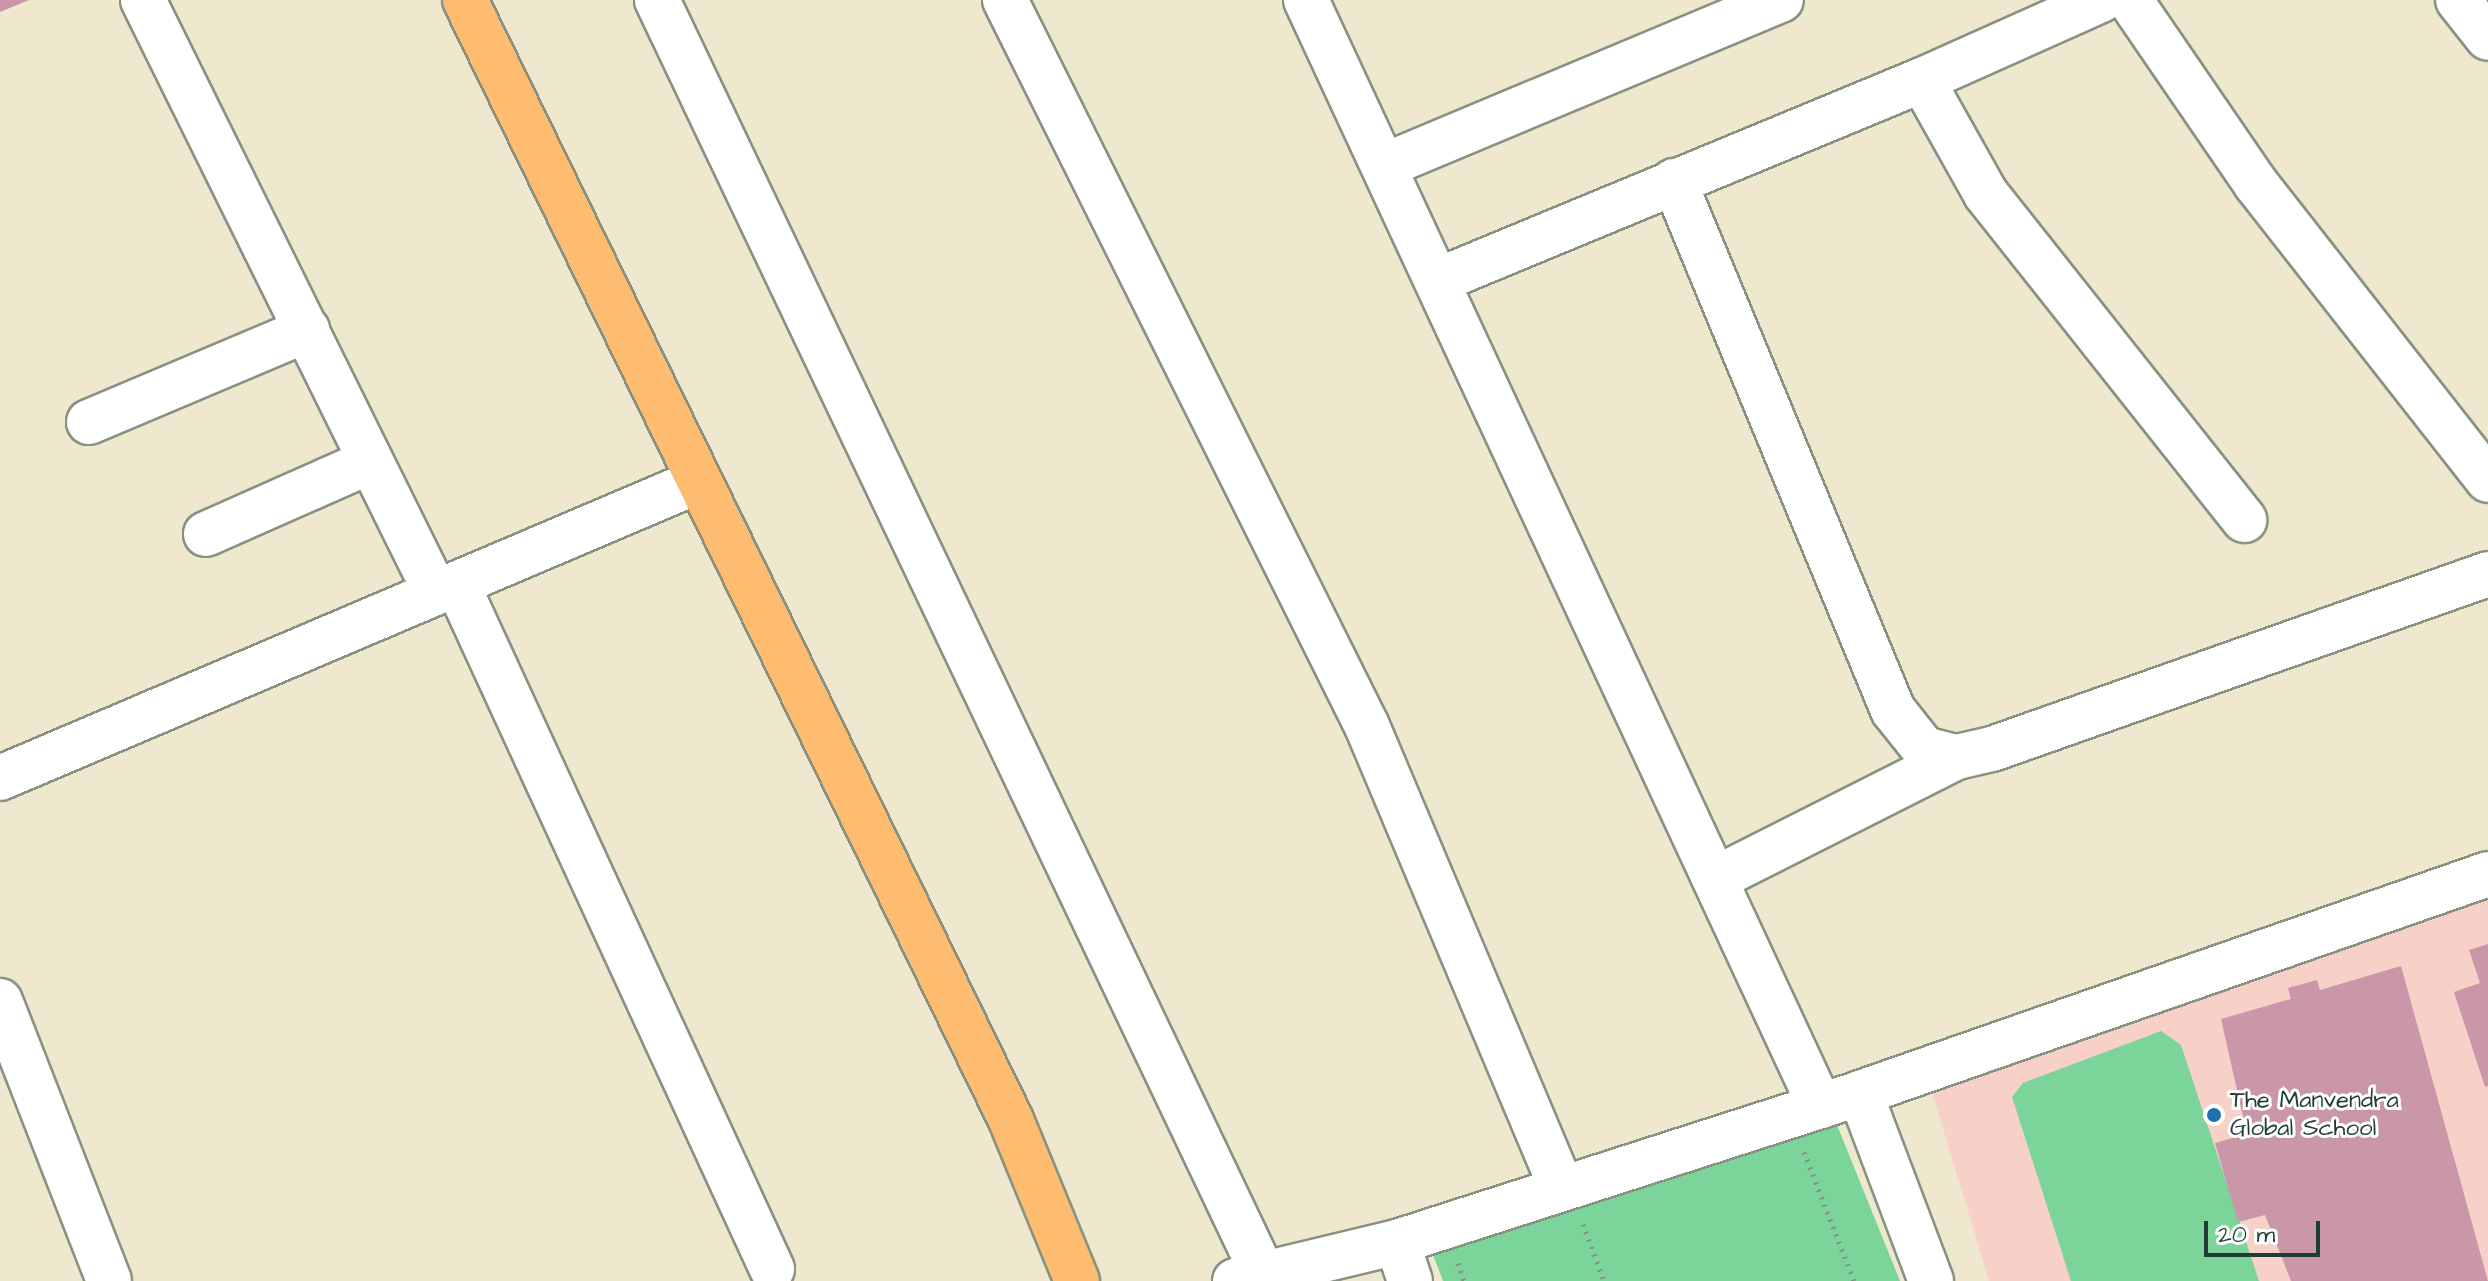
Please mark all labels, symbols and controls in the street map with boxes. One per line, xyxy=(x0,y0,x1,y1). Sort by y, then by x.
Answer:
place label: The Manvendra Global School xyxy=(2230,1087,2399,1143)
marker: The Manvendra Global School xyxy=(2205,1106,2223,1124)
scale bar xyxy=(2208,1205,2324,1255)
text: 20 m xyxy=(2218,1218,2275,1252)

